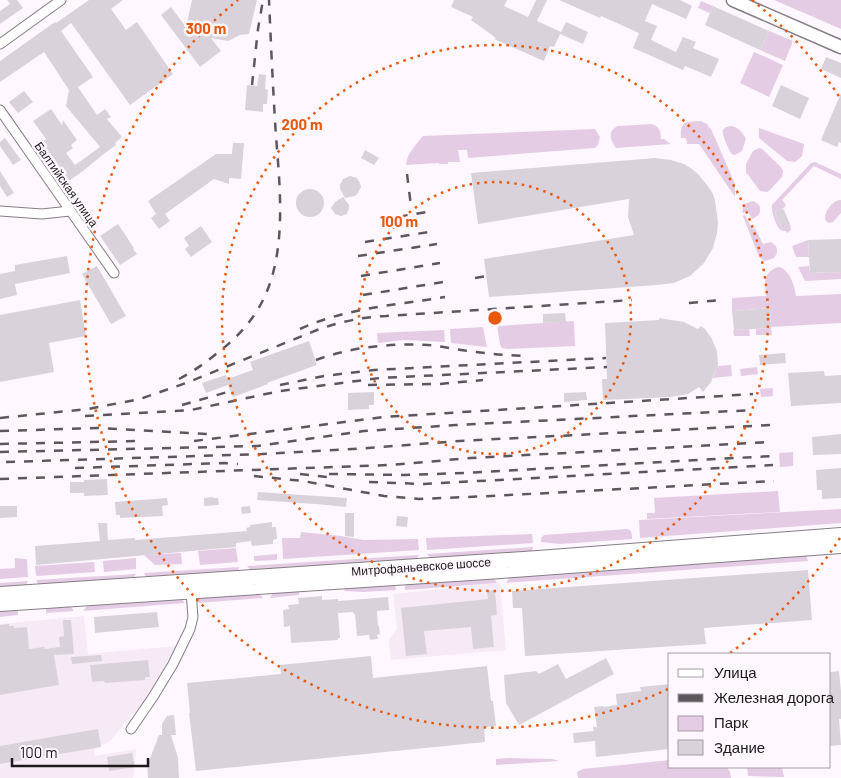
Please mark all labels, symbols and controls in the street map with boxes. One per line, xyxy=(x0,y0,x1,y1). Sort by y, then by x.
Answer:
text: 300 m xyxy=(186,19,226,37)
text: 200 m xyxy=(281,115,323,133)
street label: Балтийская улица xyxy=(32,139,102,230)
text: 100 m xyxy=(380,212,418,230)
centre of rings xyxy=(486,309,504,327)
street label: Митрофаньевское шоссе xyxy=(351,554,492,579)
legend xyxy=(668,653,831,768)
text: Улица xyxy=(714,663,757,681)
text: Железная дорога xyxy=(714,688,835,706)
text: Парк xyxy=(714,713,748,731)
scale bar xyxy=(12,736,149,768)
text: Здание xyxy=(714,738,765,756)
text: 100 m xyxy=(20,743,58,761)

